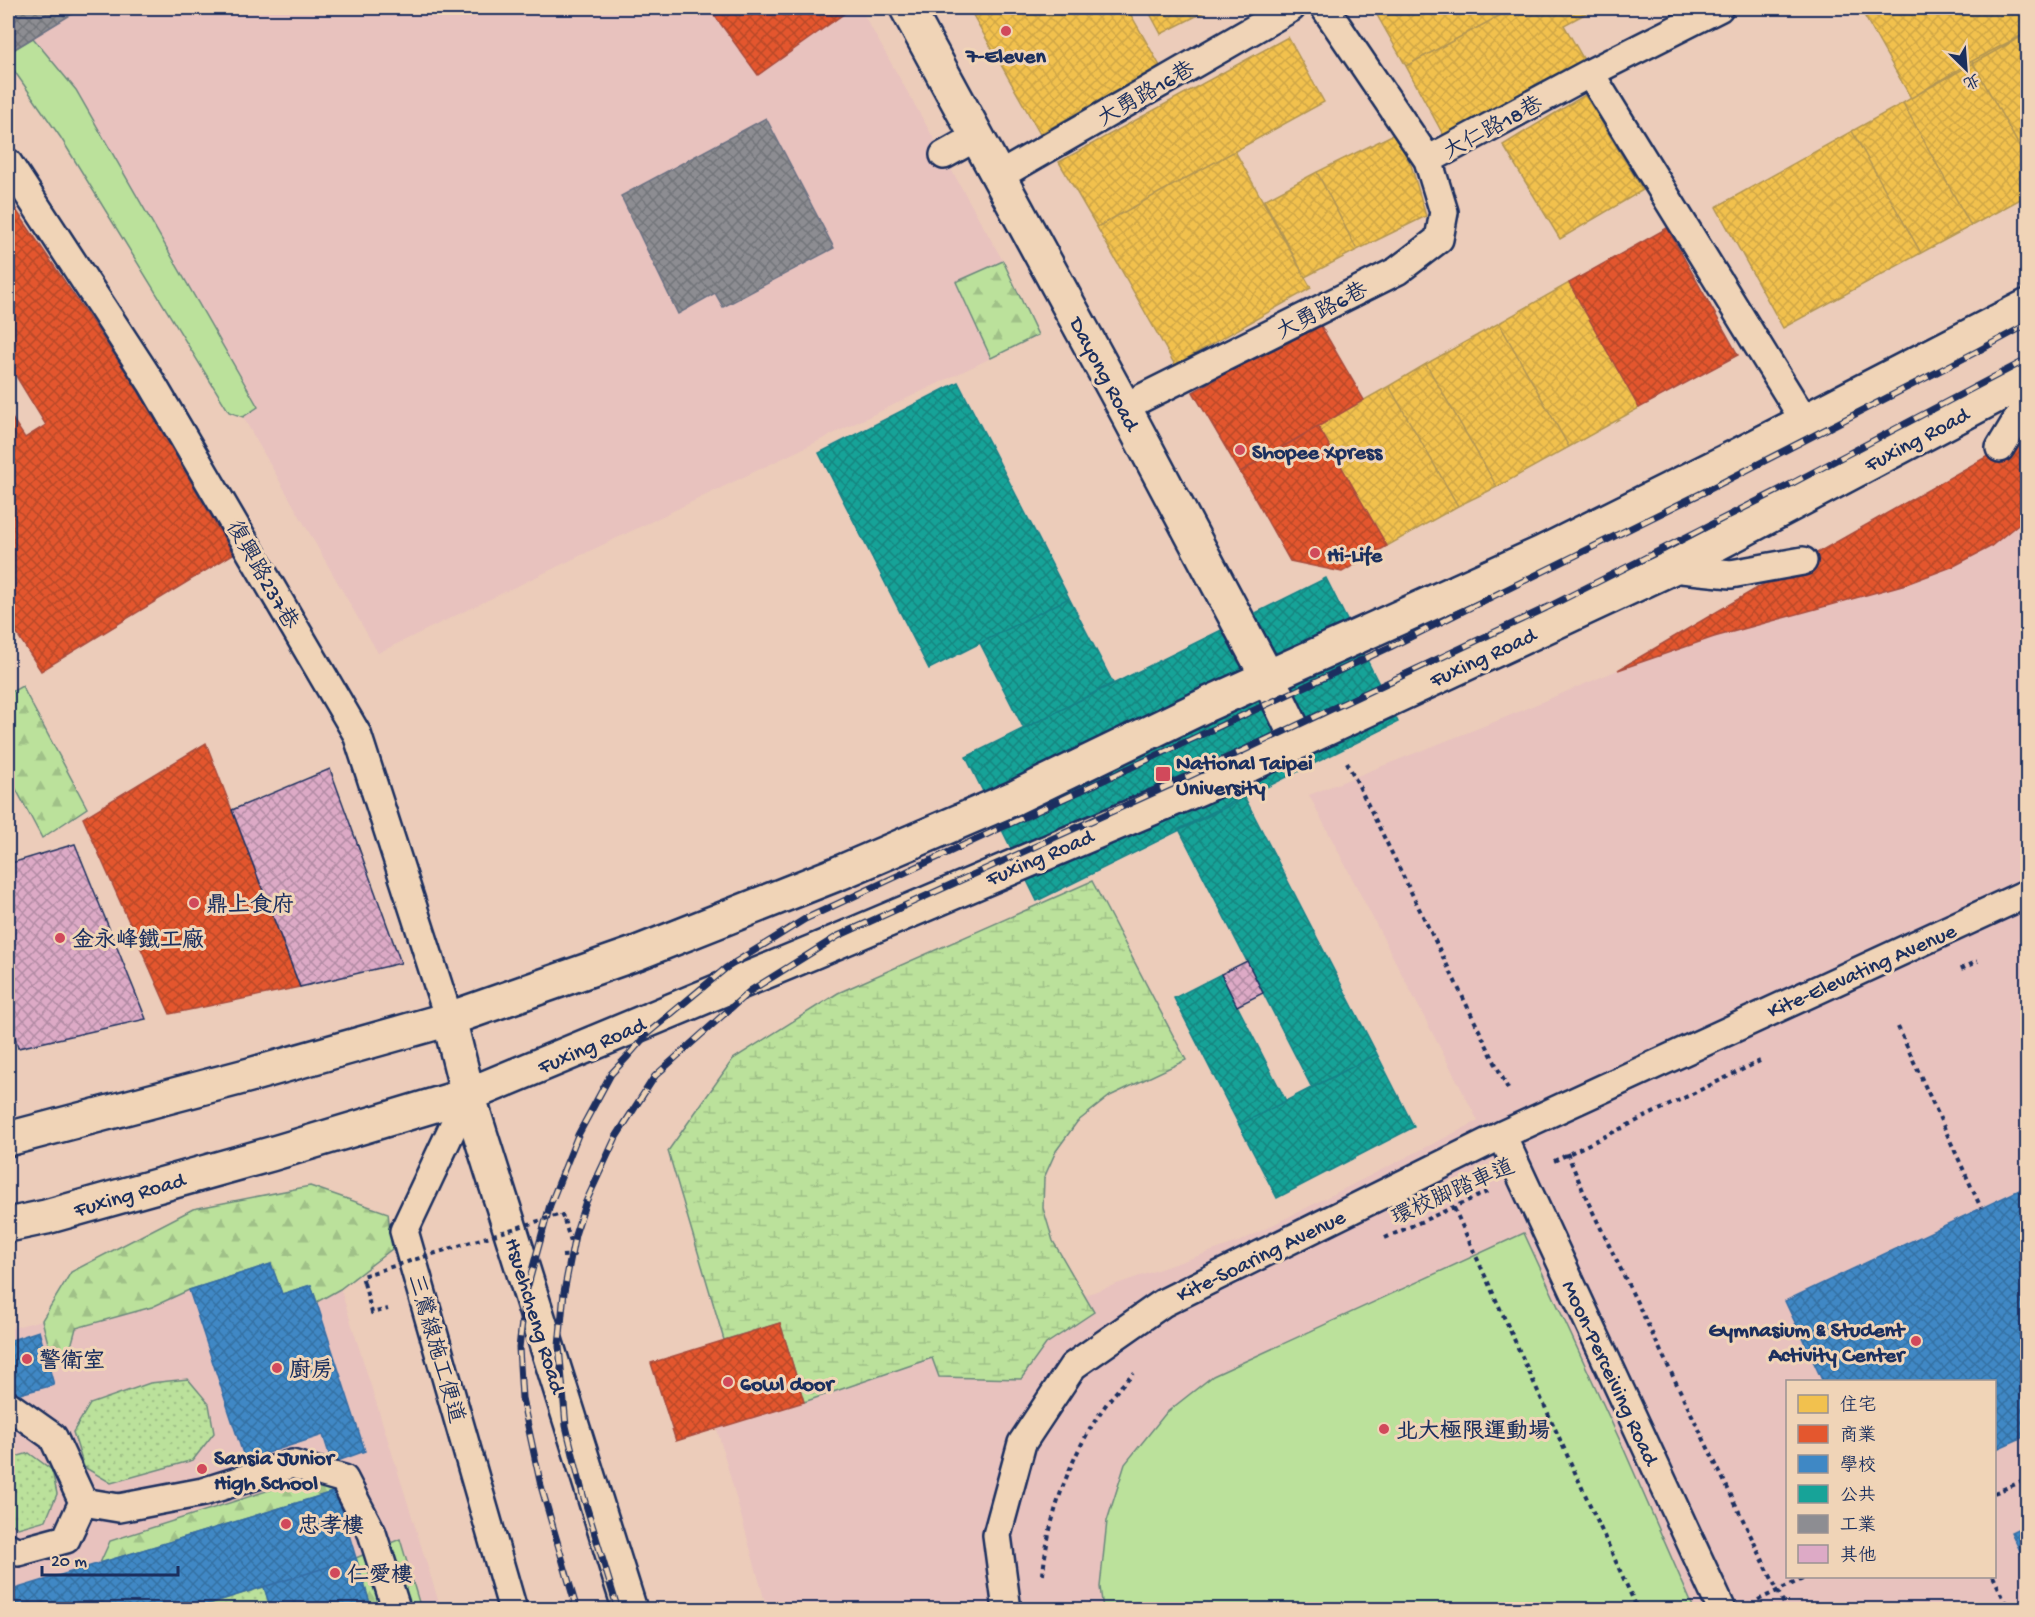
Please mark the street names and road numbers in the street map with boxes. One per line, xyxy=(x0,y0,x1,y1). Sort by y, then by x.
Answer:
street label: 大勇路16巷 xyxy=(1093,55,1200,134)
street label: 大仁路18巷 xyxy=(1439,91,1548,167)
street label: 大勇路6巷 xyxy=(1272,277,1373,347)
street label: Dayong Road xyxy=(1061,312,1144,438)
street label: Fuxing Road xyxy=(1860,402,1976,480)
street label: 復興路237巷 xyxy=(219,516,304,635)
street label: Fuxing Road xyxy=(1426,623,1543,696)
street label: Fuxing Road xyxy=(982,825,1100,894)
street label: Kite-Elevating Avenue xyxy=(1764,919,1962,1026)
street label: Fuxing Road xyxy=(534,1013,652,1082)
street label: 環校脚踏車道 xyxy=(1387,1153,1519,1232)
street label: Fuxing Road xyxy=(71,1168,191,1225)
street label: Kite-Soaring Avenue xyxy=(1173,1205,1351,1310)
street label: Hsuehcheng Road xyxy=(497,1235,570,1399)
street label: 三鶯線施工便道 xyxy=(400,1271,469,1427)
street label: Moon-Perceiving Road xyxy=(1554,1277,1664,1472)

